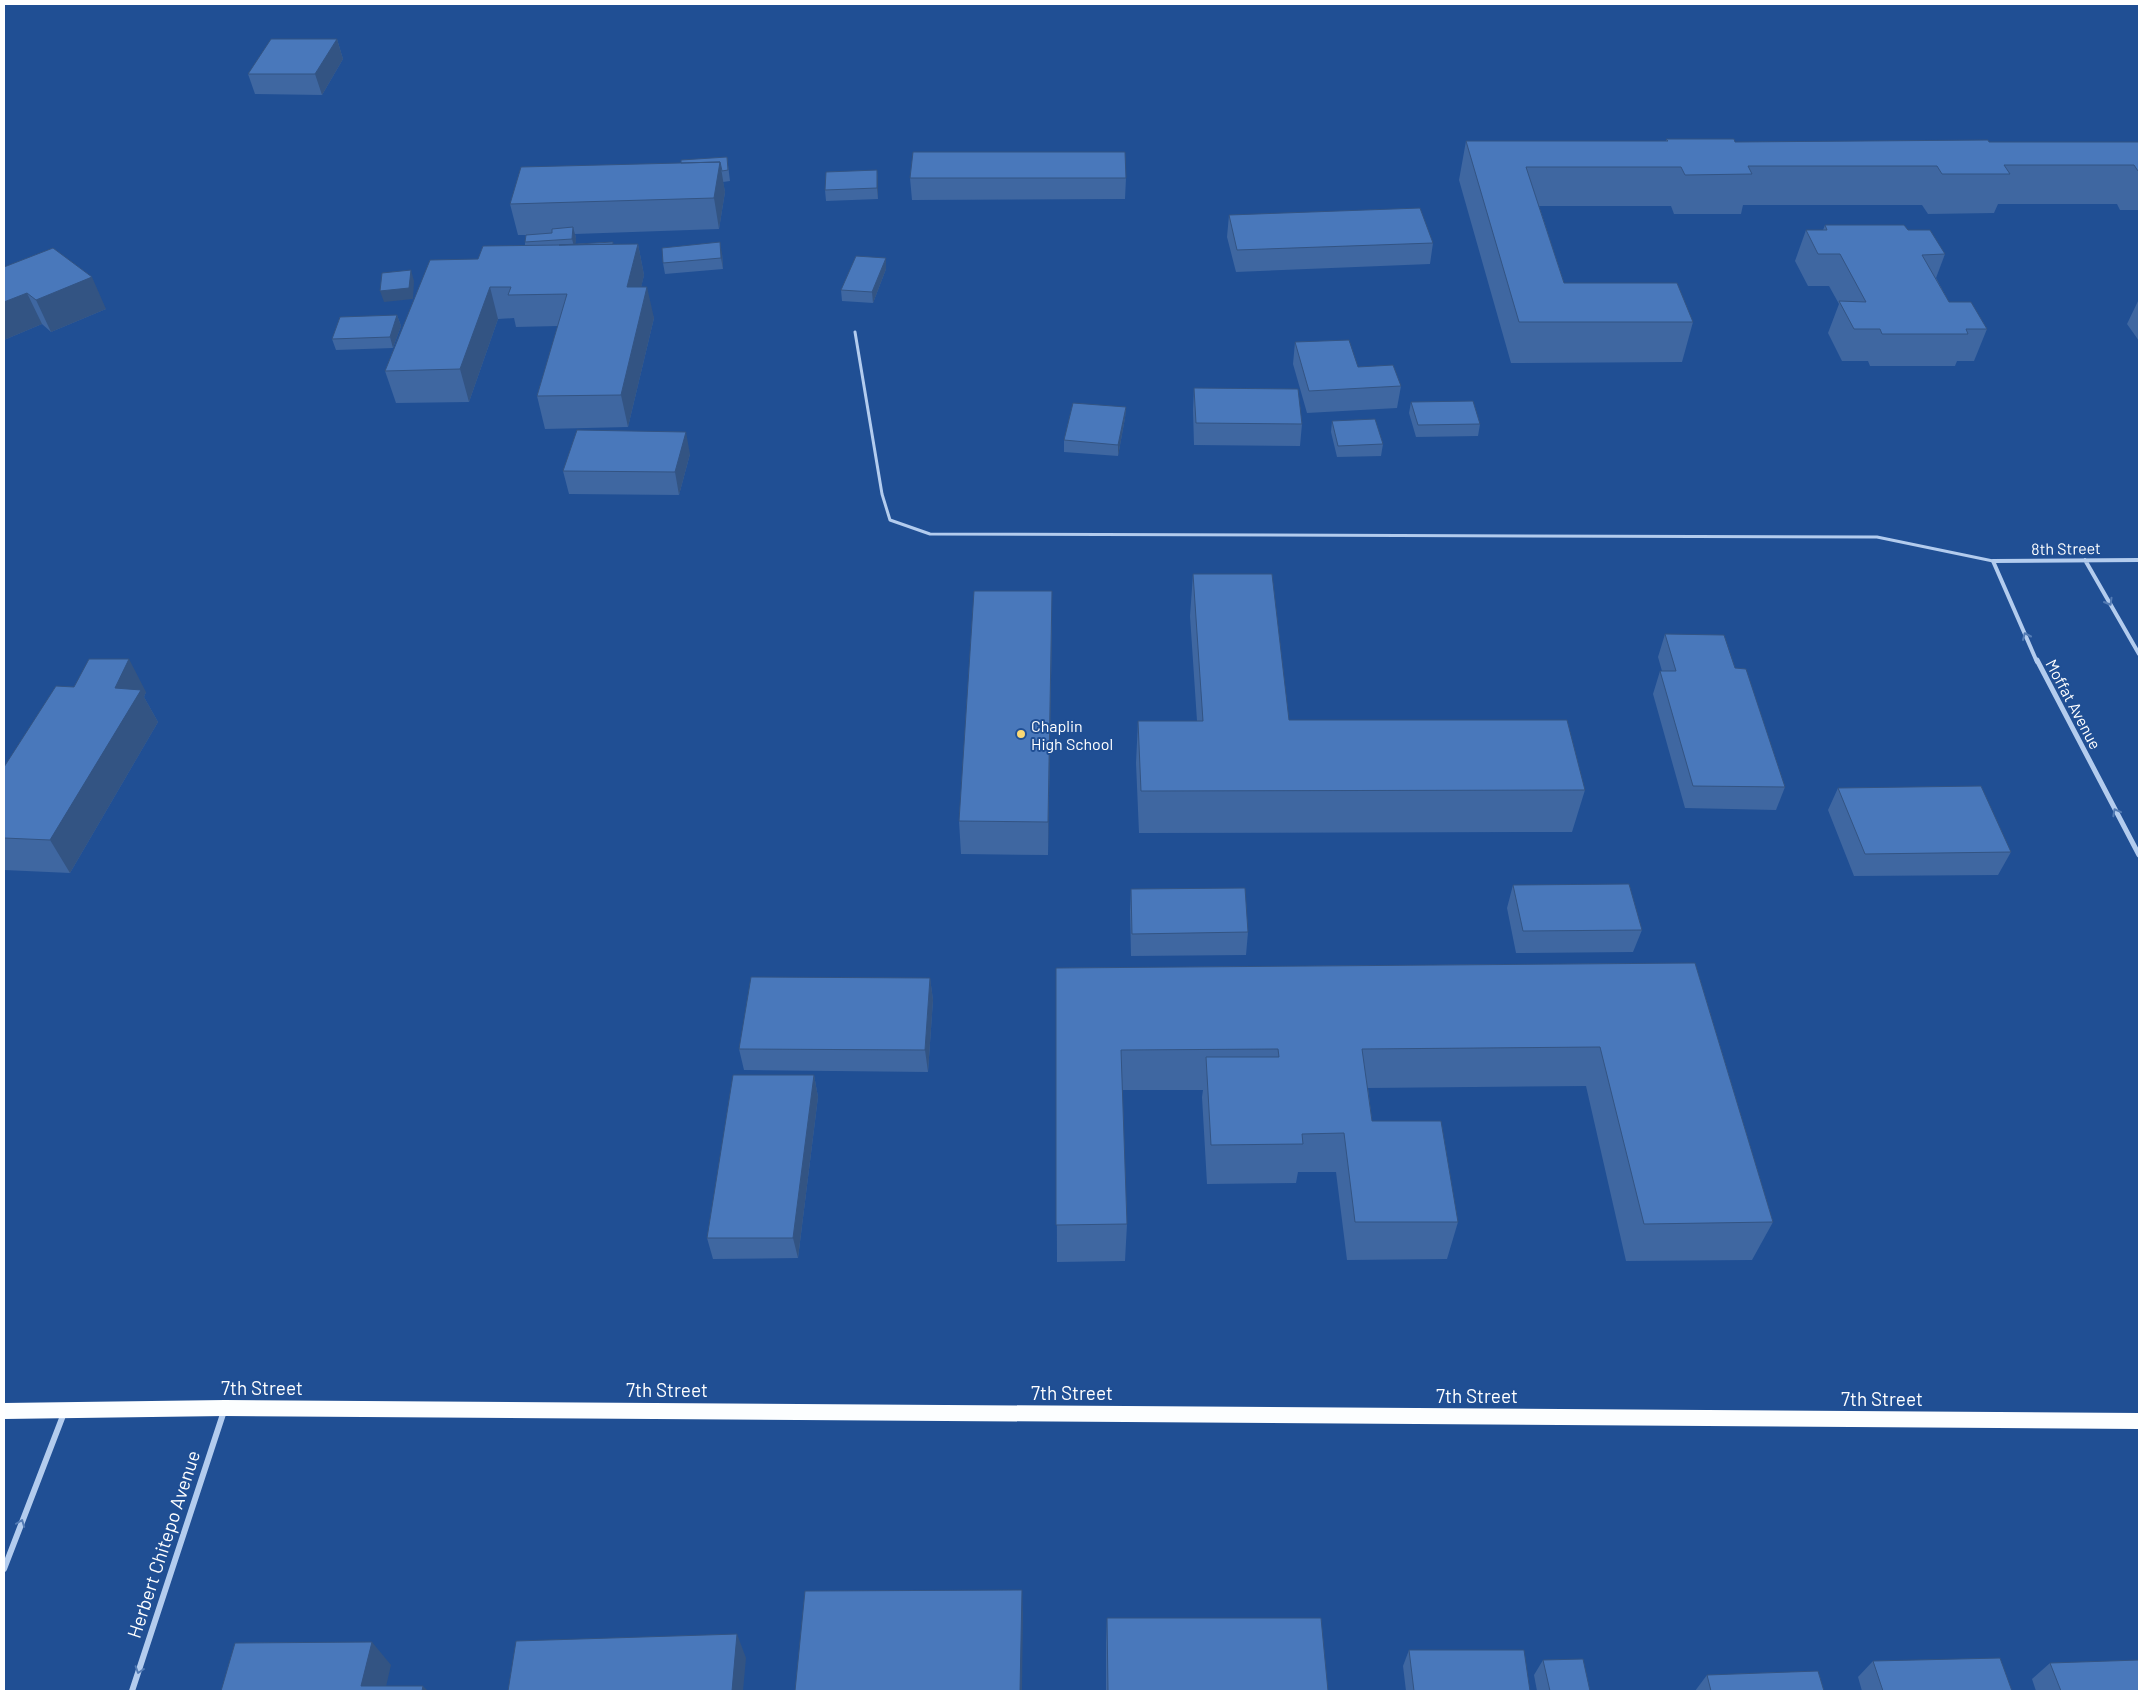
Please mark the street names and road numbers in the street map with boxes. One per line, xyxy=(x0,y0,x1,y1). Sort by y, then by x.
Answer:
street label: 8th Street xyxy=(2031,538,2101,558)
street label: Moffat Avenue xyxy=(2042,656,2106,752)
street label: 7th Street xyxy=(221,1376,303,1399)
street label: 7th Street xyxy=(626,1378,708,1401)
street label: 7th Street xyxy=(1031,1381,1113,1404)
street label: 7th Street xyxy=(1436,1384,1518,1407)
street label: 7th Street xyxy=(1841,1387,1923,1410)
street label: Herbert Chitepo Avenue xyxy=(122,1447,204,1641)

